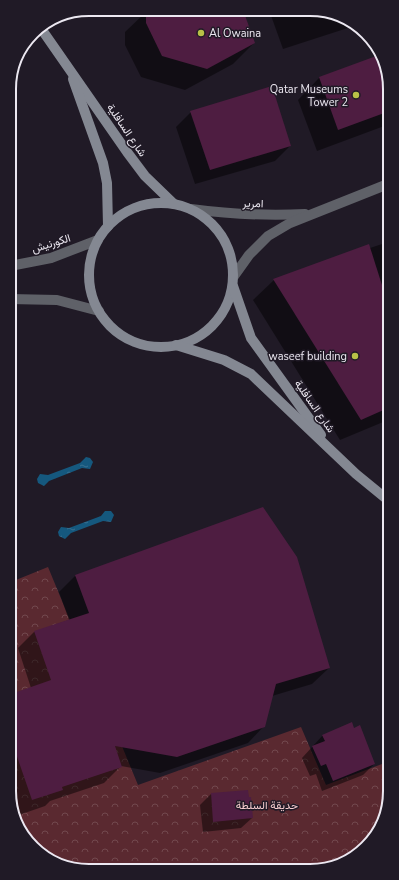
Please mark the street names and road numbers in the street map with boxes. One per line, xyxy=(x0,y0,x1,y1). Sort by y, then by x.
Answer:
street label: شارع السافلية xyxy=(103,101,150,160)
street label: امرير xyxy=(241,196,264,211)
street label: الكورنيش xyxy=(30,230,72,256)
street label: شارع السافلية xyxy=(291,377,338,436)

